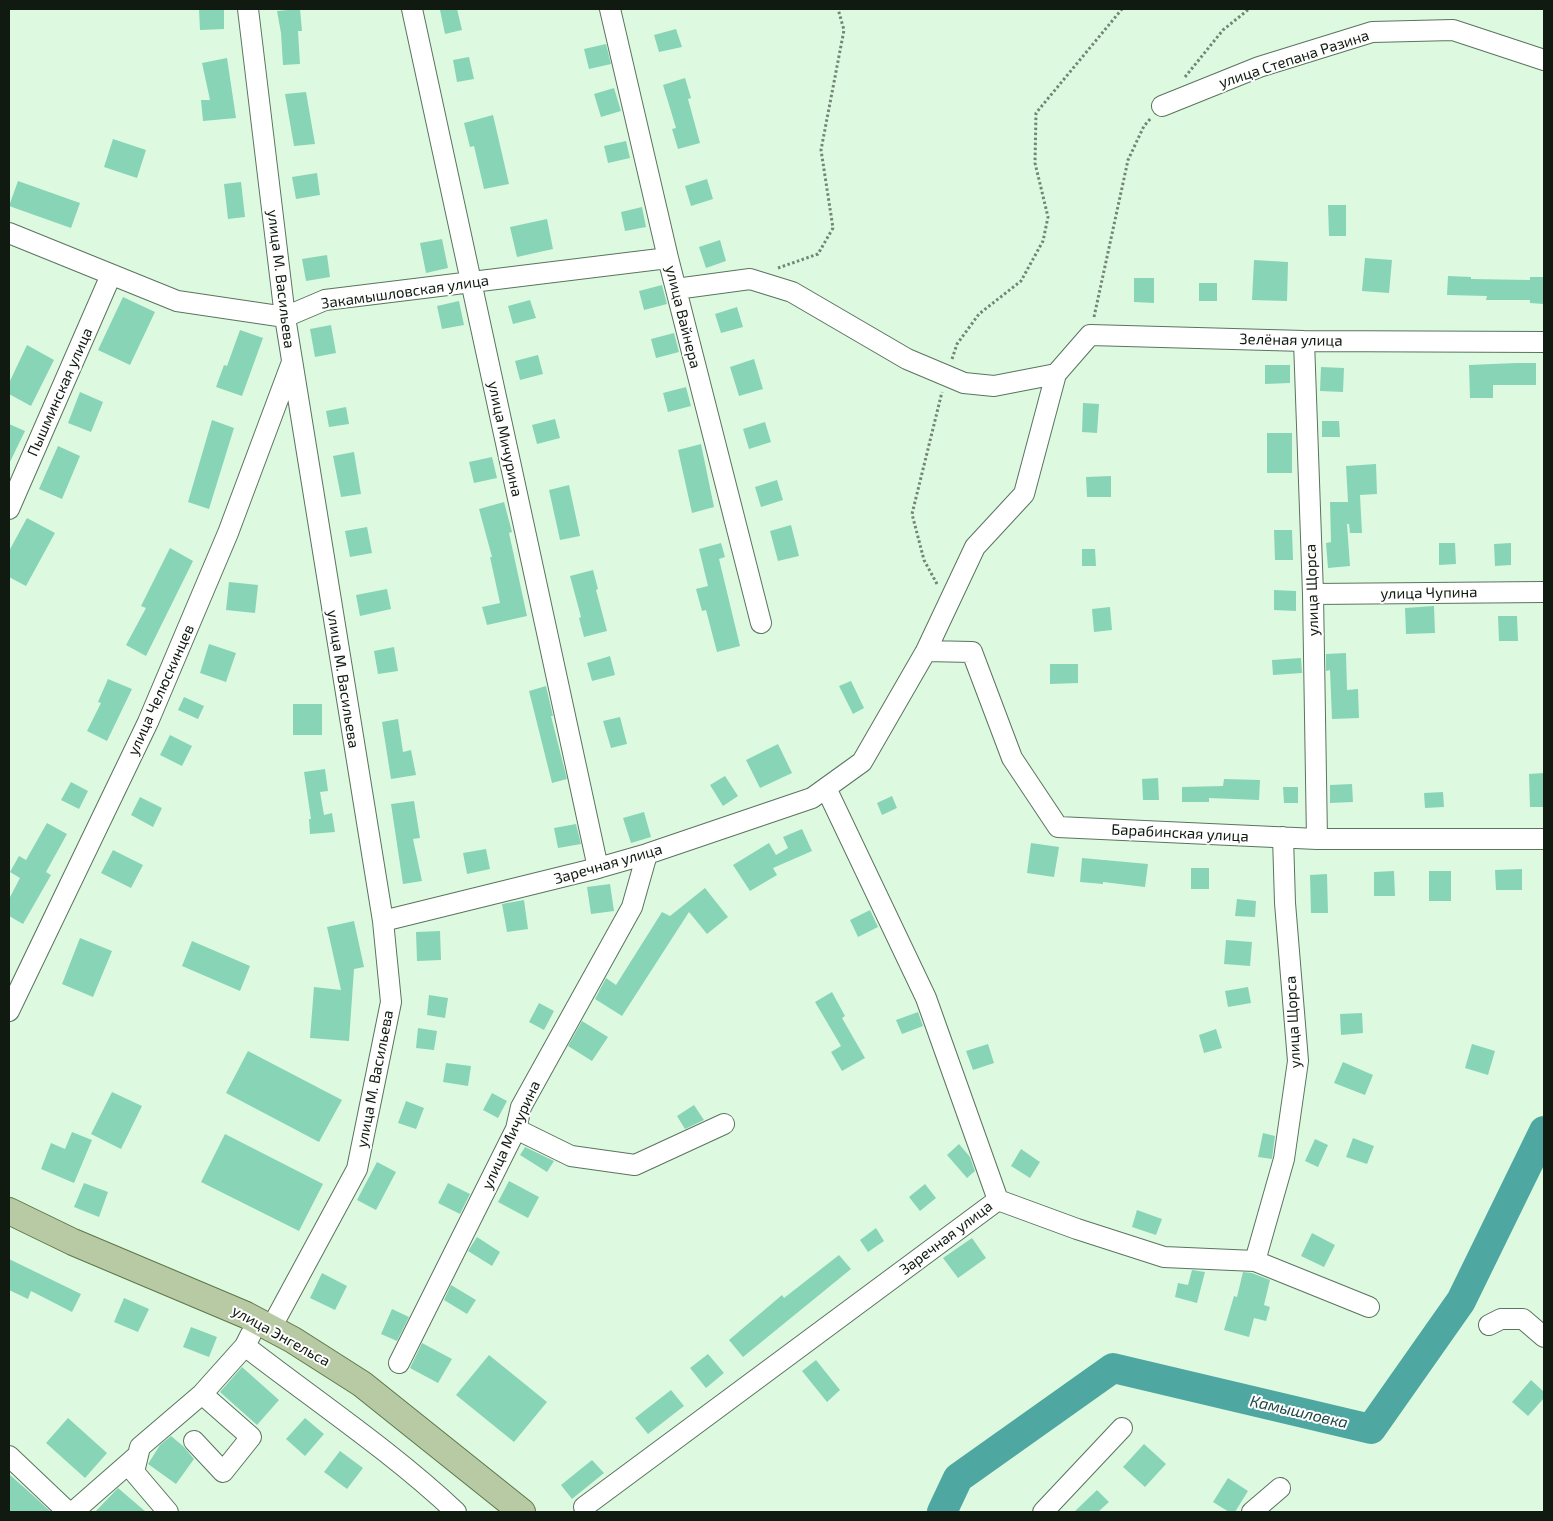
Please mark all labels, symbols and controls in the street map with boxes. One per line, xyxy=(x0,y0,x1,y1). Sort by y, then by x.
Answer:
street label: улица Степана Разина xyxy=(1217,26,1371,92)
street label: улица М. Васильева xyxy=(264,209,298,349)
street label: улица Вайнера xyxy=(662,264,704,370)
street label: Закамышловская улица xyxy=(320,271,490,313)
street label: Пышминская улица xyxy=(24,325,96,459)
street label: Зелёная улица xyxy=(1239,330,1343,350)
street label: улица Мичурина xyxy=(484,380,526,498)
street label: улица Щорса xyxy=(1301,543,1323,637)
street label: улица Чупина xyxy=(1380,583,1478,603)
street label: улица М. Васильева xyxy=(323,609,363,749)
street label: улица Челюскинцев xyxy=(124,622,198,758)
street label: Барабинская улица xyxy=(1111,820,1249,846)
street label: Заречная улица xyxy=(552,840,664,888)
street label: улица Щорса xyxy=(1282,975,1304,1069)
street label: улица М. Васильева xyxy=(353,1009,397,1149)
street label: улица Мичурина xyxy=(478,1078,544,1192)
street label: Заречная улица xyxy=(896,1197,996,1279)
street label: улица Энгельса xyxy=(229,1302,333,1370)
water label: Камышловка xyxy=(1248,1391,1350,1433)

